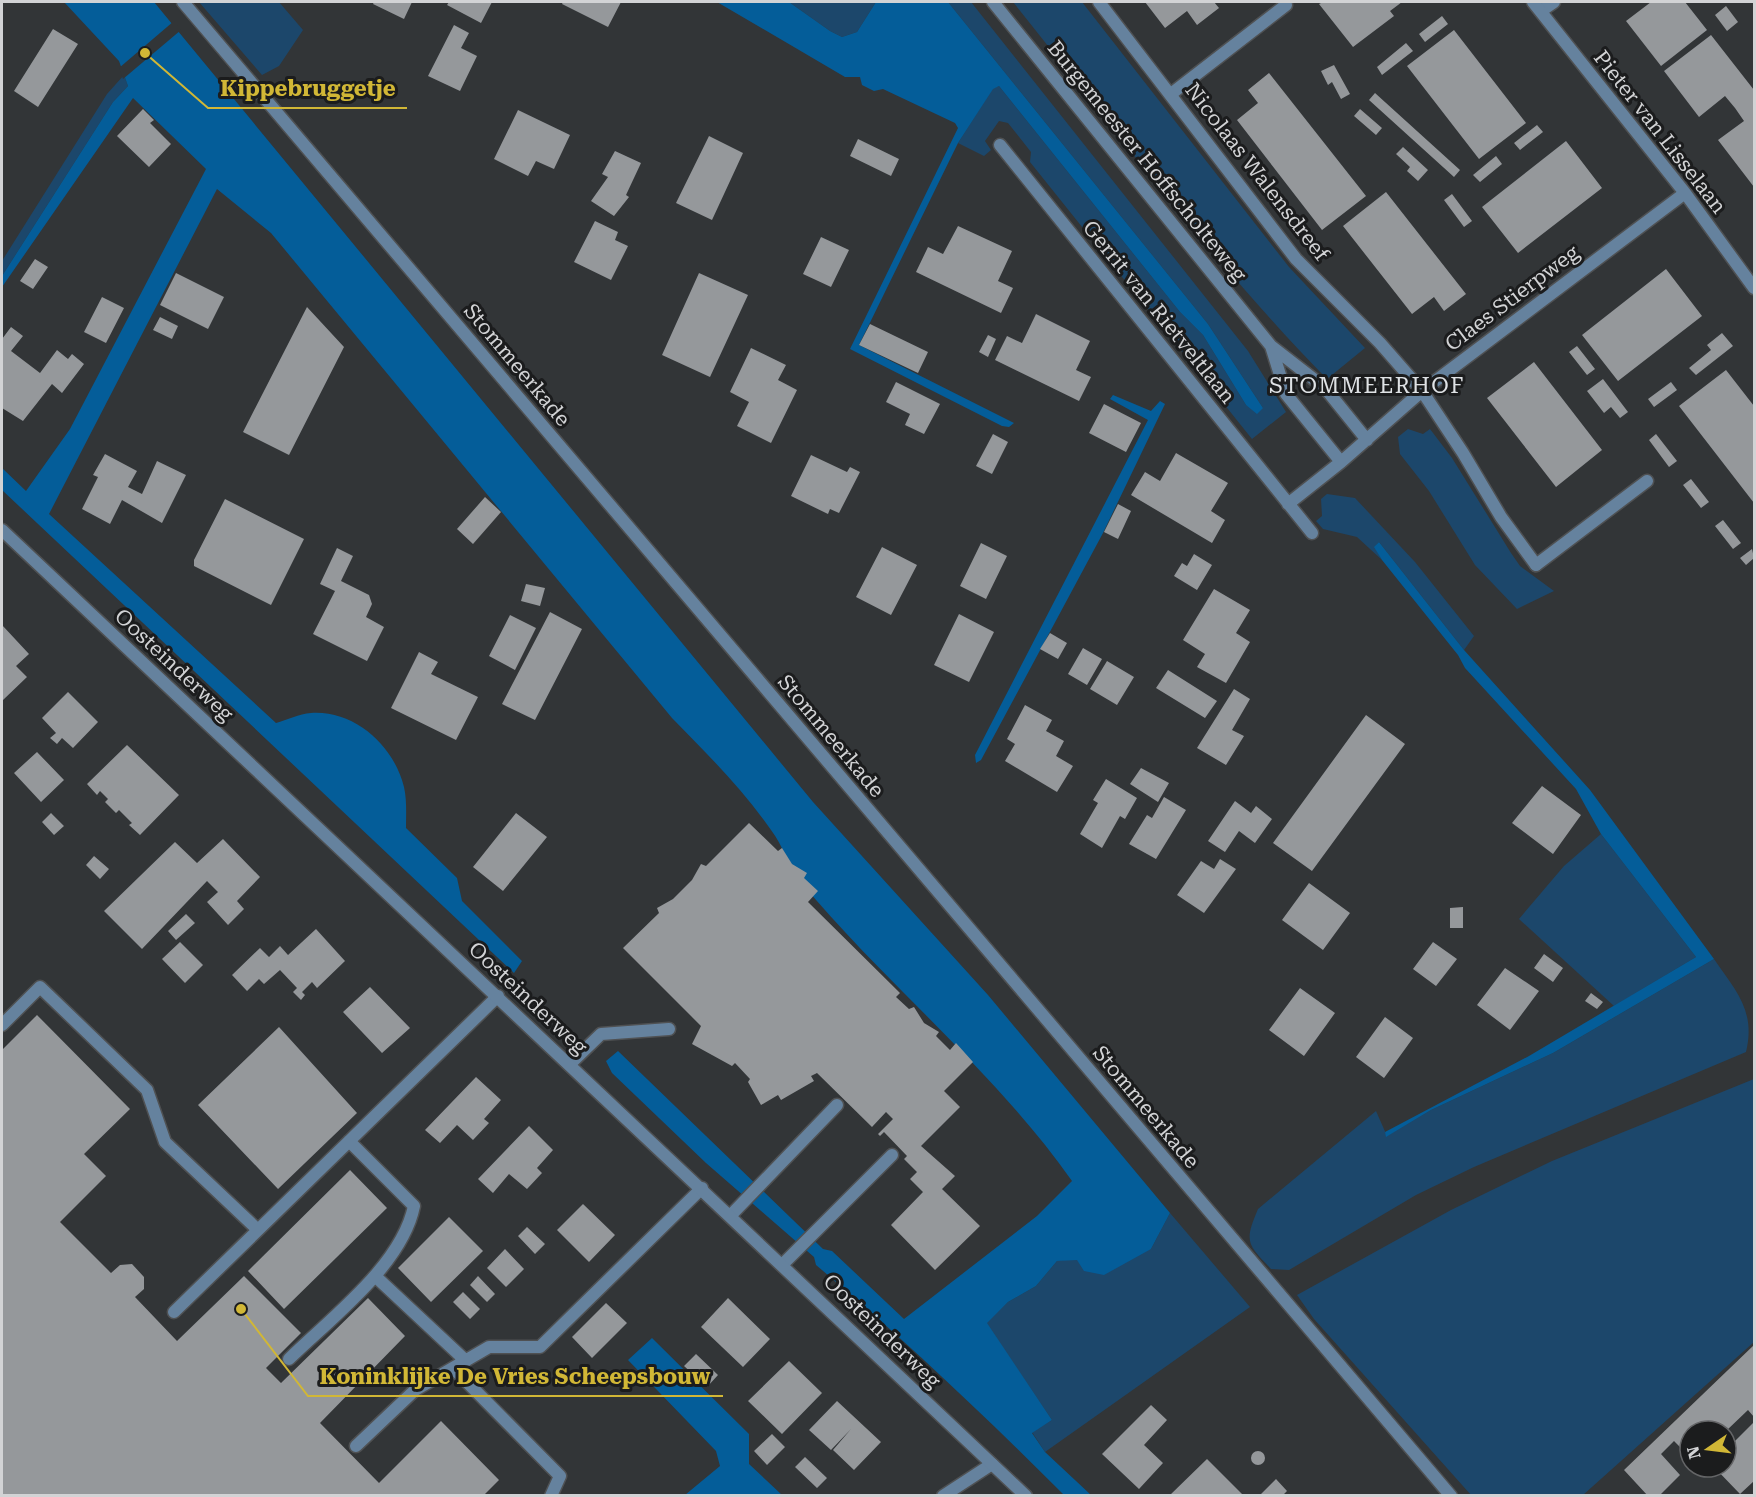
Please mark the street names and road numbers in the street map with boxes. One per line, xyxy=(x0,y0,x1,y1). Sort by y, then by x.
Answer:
street label: Burgemeester Hoffscholteweg xyxy=(1043,36,1252,286)
street label: Pieter van Lisselaan xyxy=(1589,46,1731,219)
street label: Nicolaas Walensdreef xyxy=(1180,78,1334,266)
street label: Gerrit van Rietveltlaan xyxy=(1078,216,1240,409)
street label: Claes Stierpweg xyxy=(1441,240,1583,356)
street label: Stommeerkade xyxy=(459,299,575,431)
street label: Oosteinderweg xyxy=(110,604,238,726)
street label: Stommeerkade xyxy=(773,670,889,802)
street label: Oosteinderweg xyxy=(464,937,592,1059)
street label: Stommeerkade xyxy=(1088,1041,1204,1173)
street label: Oosteinderweg xyxy=(818,1269,946,1393)

